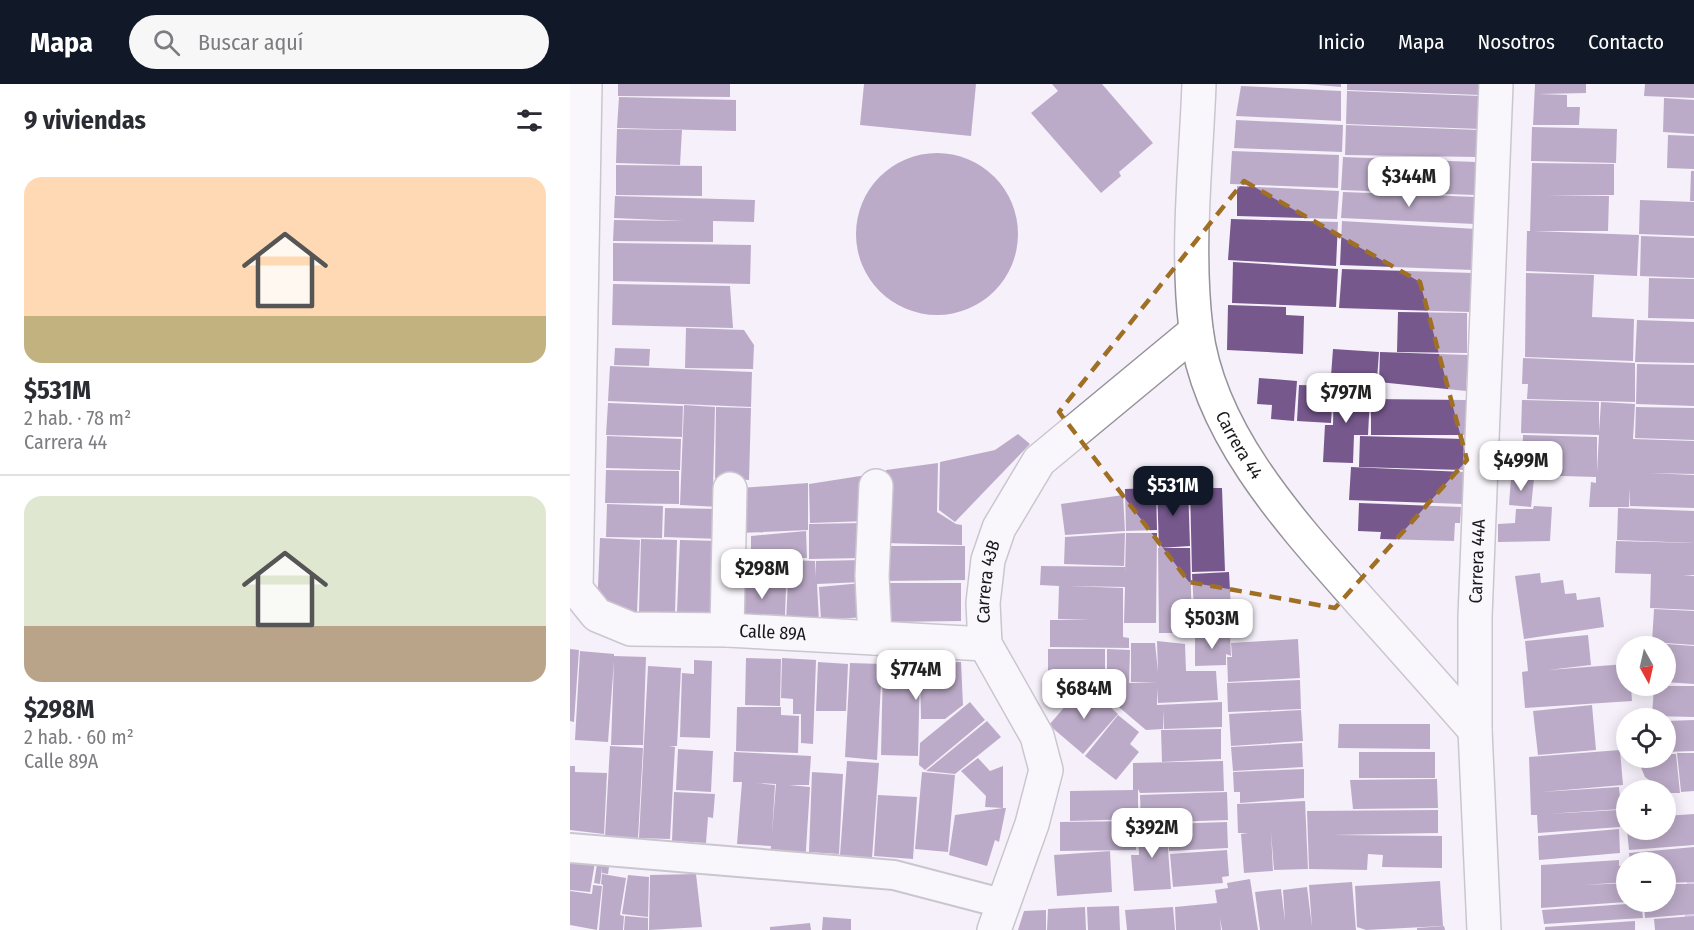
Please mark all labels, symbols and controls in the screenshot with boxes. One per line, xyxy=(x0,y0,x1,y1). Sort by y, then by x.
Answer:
search box xyxy=(129,15,549,69)
text: Mapa xyxy=(30,26,93,59)
icon: search xyxy=(150,26,183,59)
text: Buscar aquí xyxy=(198,29,303,56)
text: Inicio xyxy=(1318,29,1365,55)
text: Mapa xyxy=(1398,29,1445,55)
text: Nosotros xyxy=(1478,29,1555,55)
text: Contacto xyxy=(1588,29,1664,55)
icon: filters xyxy=(513,104,546,137)
text: 9 viviendas xyxy=(24,105,146,136)
pin: $344M xyxy=(1367,157,1451,208)
text: $344M xyxy=(1382,164,1436,188)
icon: home xyxy=(231,216,339,324)
pin: $797M xyxy=(1304,373,1388,424)
text: $531M xyxy=(24,375,91,406)
text: $797M xyxy=(1320,380,1372,404)
text: 2 hab. · 78 m² xyxy=(24,406,131,430)
street label: Carrera 44 xyxy=(1211,407,1268,483)
text: Carrera 44 xyxy=(24,430,107,454)
pin: $499M xyxy=(1479,441,1563,492)
text: $499M xyxy=(1494,448,1548,472)
pin: $531M xyxy=(1131,466,1215,517)
text: $531M xyxy=(1147,473,1199,497)
street label: Carrera 44A xyxy=(1465,518,1490,604)
icon: home xyxy=(231,535,339,643)
street label: Carrera 43B xyxy=(972,537,1005,624)
pin: $298M xyxy=(720,549,804,600)
text: $298M xyxy=(735,556,789,580)
pin: $503M xyxy=(1170,599,1254,650)
text: $503M xyxy=(1185,606,1239,630)
street label: Calle 89A xyxy=(739,620,807,645)
north arrow xyxy=(1616,636,1676,696)
map controls xyxy=(1616,636,1676,912)
pin: $774M xyxy=(874,650,958,701)
text: $774M xyxy=(891,657,941,681)
pin: $684M xyxy=(1042,669,1126,720)
text: $684M xyxy=(1056,676,1112,700)
text: $298M xyxy=(24,694,95,725)
button: locate xyxy=(1616,708,1676,768)
text: 2 hab. · 60 m² xyxy=(24,725,134,749)
text: Calle 89A xyxy=(24,749,98,773)
button: + xyxy=(1616,780,1676,840)
pin: $392M xyxy=(1110,808,1194,859)
text: $392M xyxy=(1126,815,1178,839)
button: − xyxy=(1616,852,1676,912)

